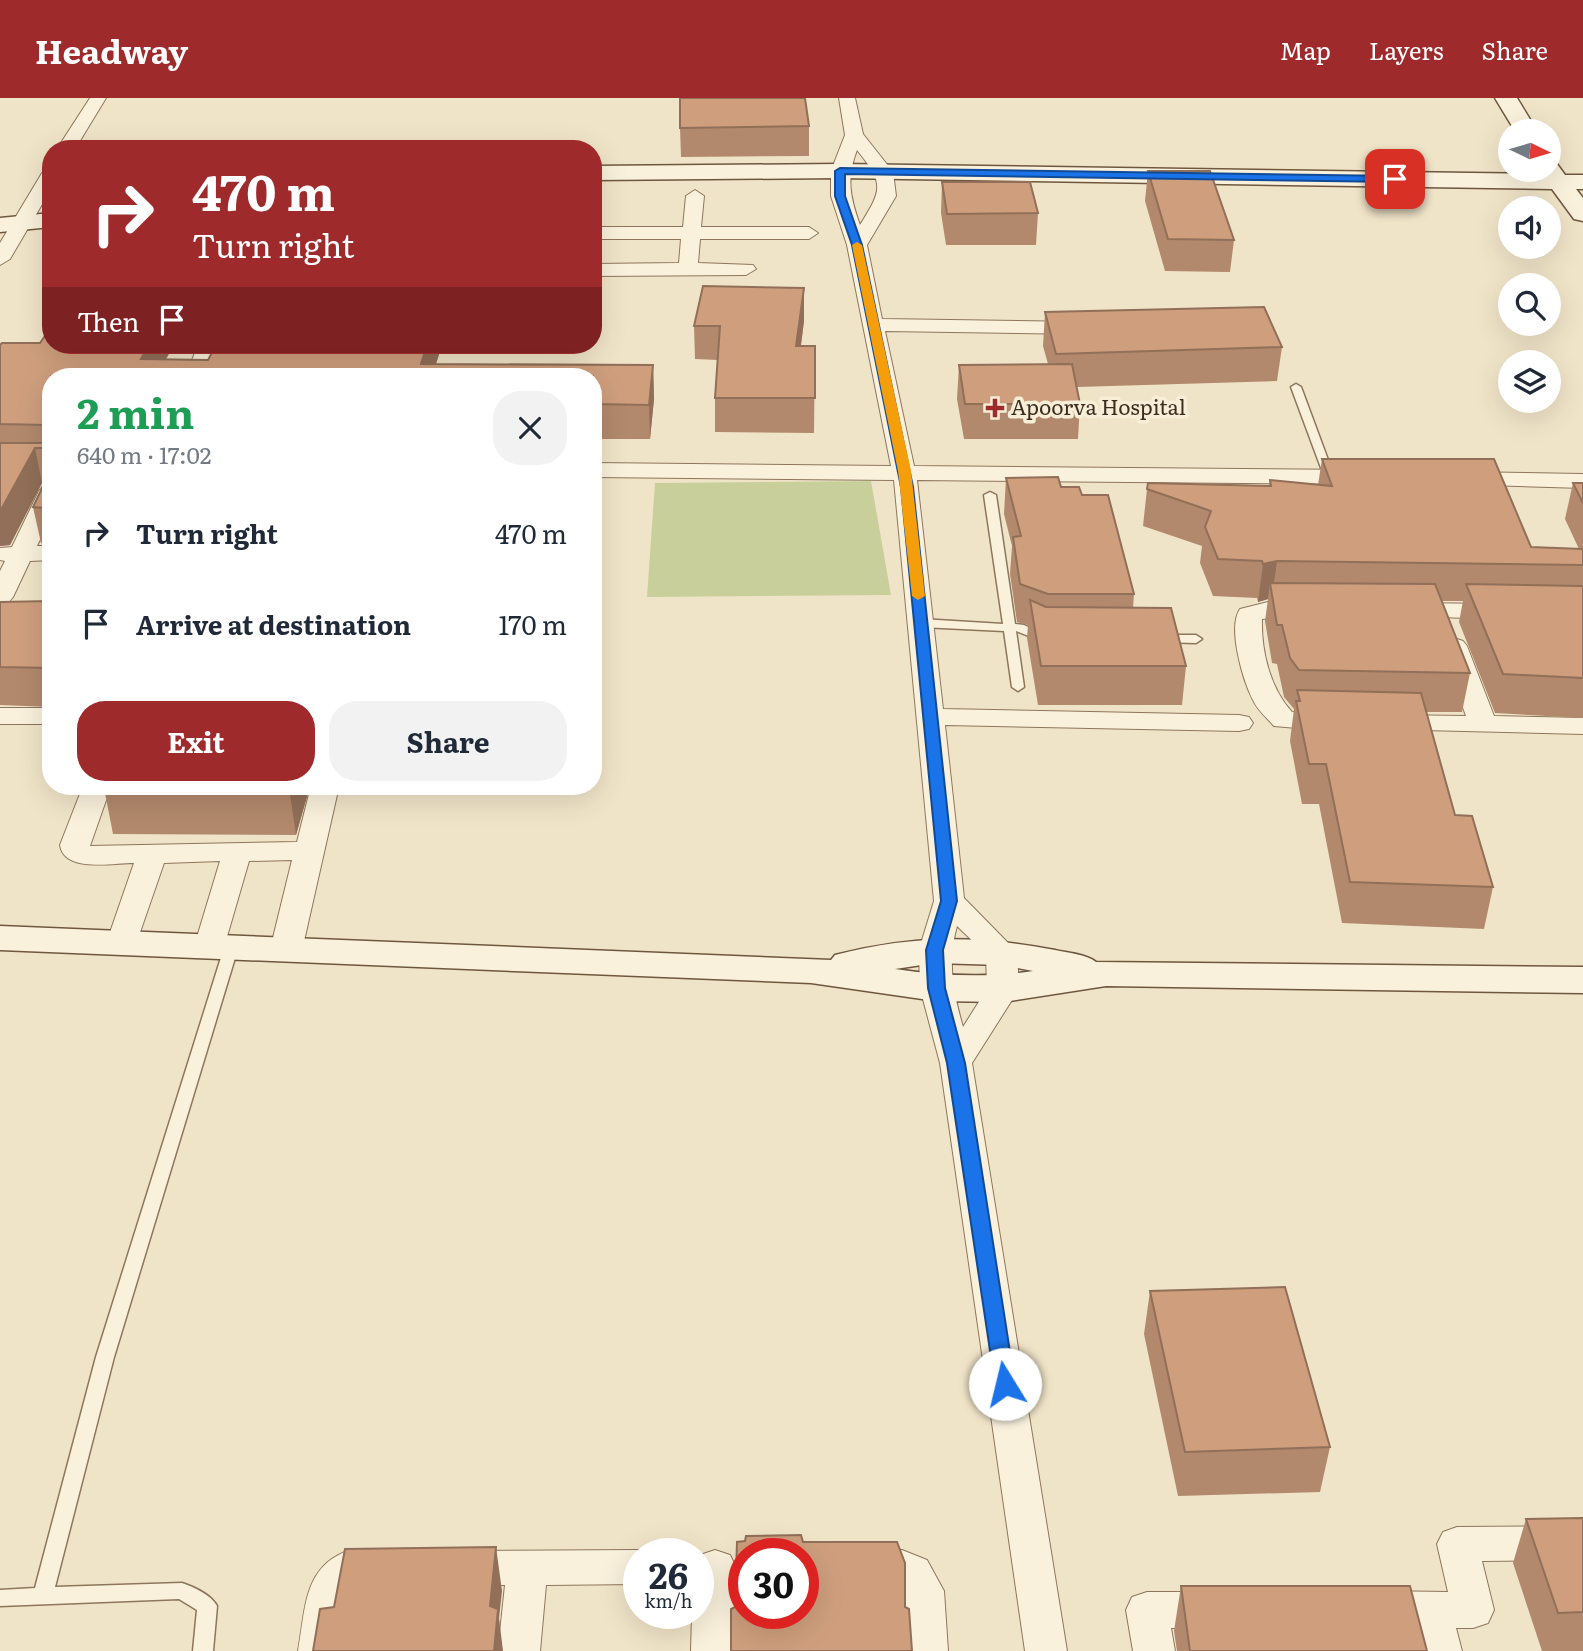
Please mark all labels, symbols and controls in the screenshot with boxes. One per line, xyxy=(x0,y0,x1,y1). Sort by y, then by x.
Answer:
text: Headway xyxy=(35,25,188,74)
text: Map xyxy=(1280,32,1331,67)
text: Layers xyxy=(1369,32,1443,67)
text: Share xyxy=(1481,32,1548,67)
north arrow xyxy=(1498,119,1561,182)
map controls xyxy=(1498,119,1561,413)
pin xyxy=(1365,149,1425,209)
text: 470 m xyxy=(192,153,335,226)
icon: arrive xyxy=(1376,160,1414,198)
icon: right xyxy=(77,168,168,259)
button: sound xyxy=(1498,196,1561,259)
text: Turn right xyxy=(192,220,354,268)
button: search xyxy=(1498,273,1561,336)
text: Then xyxy=(77,301,139,340)
icon: arrive xyxy=(153,301,191,339)
button: layers xyxy=(1498,350,1561,413)
text: 2 min xyxy=(77,380,194,442)
place label: Apoorva Hospital xyxy=(1011,390,1186,421)
button: close xyxy=(493,391,567,465)
marker: Apoorva Hospital xyxy=(985,398,1005,418)
text: 640 m · 17:02 xyxy=(77,437,211,471)
text: Turn right xyxy=(136,513,278,552)
text: 470 m xyxy=(495,513,567,552)
icon: right xyxy=(77,514,115,552)
text: Arrive at destination xyxy=(136,604,411,643)
text: 170 m xyxy=(499,604,567,643)
icon: arrive xyxy=(77,605,115,643)
button: Exit xyxy=(77,701,315,781)
button: Share xyxy=(329,701,567,781)
position arrow xyxy=(968,1347,1042,1421)
speed limit sign: 30 xyxy=(728,1538,819,1629)
text: 26 xyxy=(649,1548,688,1600)
text: km/h xyxy=(645,1587,692,1614)

